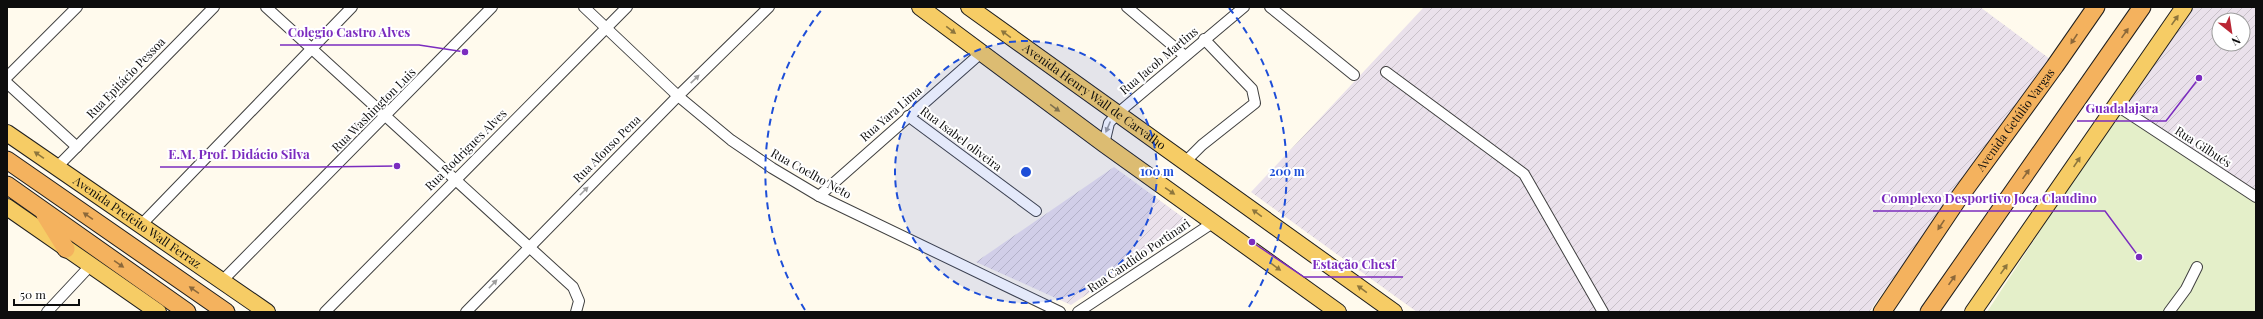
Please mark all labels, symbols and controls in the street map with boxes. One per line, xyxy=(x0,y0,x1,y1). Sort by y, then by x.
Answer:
north arrow xyxy=(2211,12,2251,52)
one-way arrow xyxy=(2171,15,2179,25)
callout: Colegio Castro Alves xyxy=(280,20,419,45)
text: Colegio Castro Alves xyxy=(288,23,410,40)
street label: Rua Jacob Martins xyxy=(1116,23,1201,98)
one-way arrow xyxy=(946,26,956,34)
one-way arrow xyxy=(2121,27,2129,38)
one-way arrow xyxy=(1001,30,1012,38)
street label: Rua Epitácio Pessoa xyxy=(82,33,168,121)
text: N xyxy=(2229,33,2243,50)
one-way arrow xyxy=(2070,34,2078,44)
street label: Avenida Henry Wall de Carvalho xyxy=(1019,39,1170,153)
street label: Rua Washington Luis xyxy=(328,64,419,155)
street label: Avenida Getúlio Vargas xyxy=(1971,65,2058,175)
one-way arrow xyxy=(690,74,700,83)
street label: Rua Yara Lima xyxy=(856,82,925,144)
callout: Guadalajara xyxy=(2077,96,2166,121)
text: Guadalajara xyxy=(2086,99,2159,116)
street label: Rua Isabel oliveira xyxy=(918,102,1006,174)
one-way arrow xyxy=(1050,104,1061,112)
street label: Rua Rodrigues Alves xyxy=(421,105,510,194)
street label: Rua Afonso Pena xyxy=(569,111,644,186)
one-way arrow xyxy=(1105,122,1111,133)
street label: Rua Gilbués xyxy=(2172,122,2235,170)
callout: E.M. Prof. Didácio Silva xyxy=(160,142,318,167)
street label: Rua Coelho Neto xyxy=(768,144,855,202)
text: E.M. Prof. Didácio Silva xyxy=(168,145,310,162)
one-way arrow xyxy=(34,151,44,159)
one-way arrow xyxy=(2073,157,2081,167)
text: 100 m xyxy=(1140,163,1174,179)
text: 200 m xyxy=(1269,163,1305,179)
centre of rings xyxy=(1019,165,1033,179)
one-way arrow xyxy=(2022,168,2030,179)
street label: Avenida Prefeito Wall Ferraz xyxy=(70,171,205,272)
one-way arrow xyxy=(579,186,589,196)
callout: Complexo Desportivo Joca Claudino xyxy=(1873,186,2105,211)
one-way arrow xyxy=(1165,187,1175,195)
text: Complexo Desportivo Joca Claudino xyxy=(1881,189,2097,206)
one-way arrow xyxy=(1251,209,1262,217)
one-way arrow xyxy=(82,212,93,220)
street label: Rua Candido Portinari xyxy=(1084,215,1193,296)
one-way arrow xyxy=(1937,219,1945,230)
callout: Estação Chesf xyxy=(1304,252,1403,277)
text: Estação Chesf xyxy=(1312,255,1397,272)
one-way arrow xyxy=(114,260,124,268)
one-way arrow xyxy=(1270,263,1281,271)
one-way arrow xyxy=(2000,263,2008,274)
one-way arrow xyxy=(1947,275,1955,285)
one-way arrow xyxy=(488,279,498,289)
scale bar xyxy=(14,281,79,307)
one-way arrow xyxy=(1357,285,1368,293)
text: 50 m xyxy=(20,286,46,302)
one-way arrow xyxy=(189,286,200,294)

